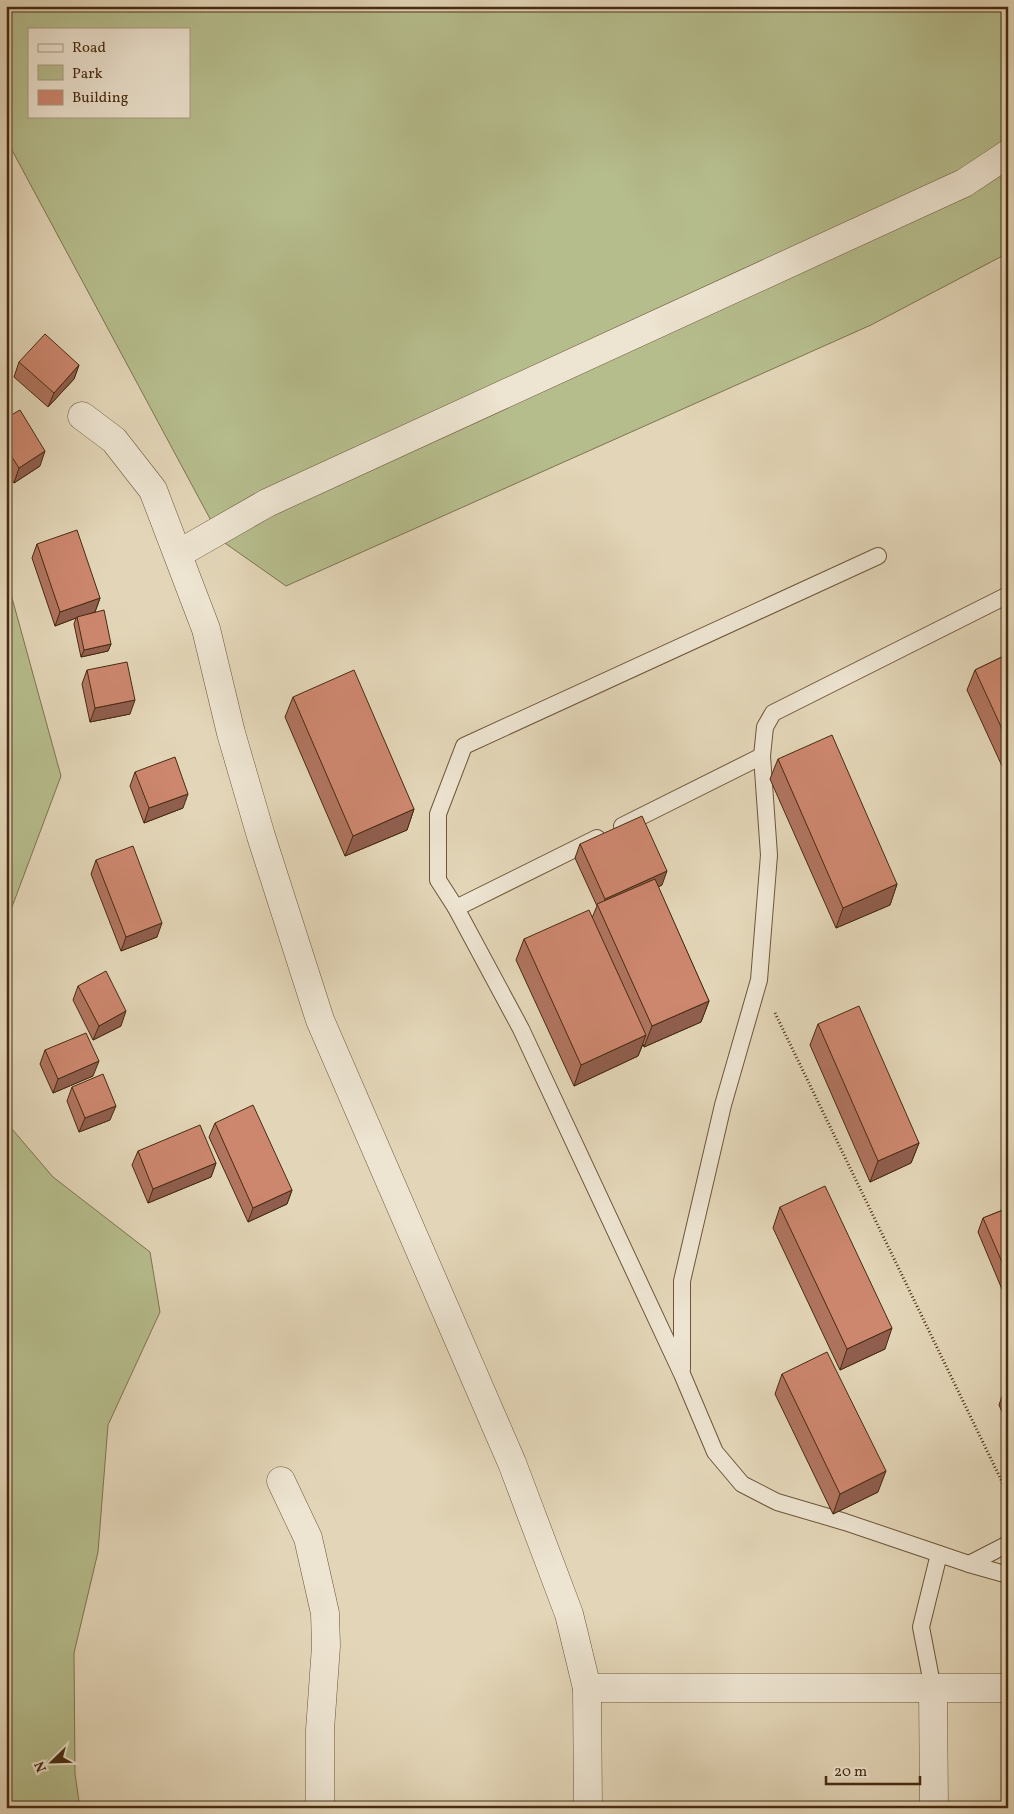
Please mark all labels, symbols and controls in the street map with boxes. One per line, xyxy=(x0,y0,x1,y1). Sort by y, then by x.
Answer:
legend xyxy=(28,28,190,118)
text: Road xyxy=(72,38,106,59)
text: Park xyxy=(72,64,103,85)
text: Building xyxy=(72,88,129,109)
north arrow xyxy=(28,1736,78,1786)
scale bar xyxy=(826,1754,920,1786)
text: N xyxy=(31,1758,52,1775)
text: 20 m xyxy=(834,1762,867,1783)

